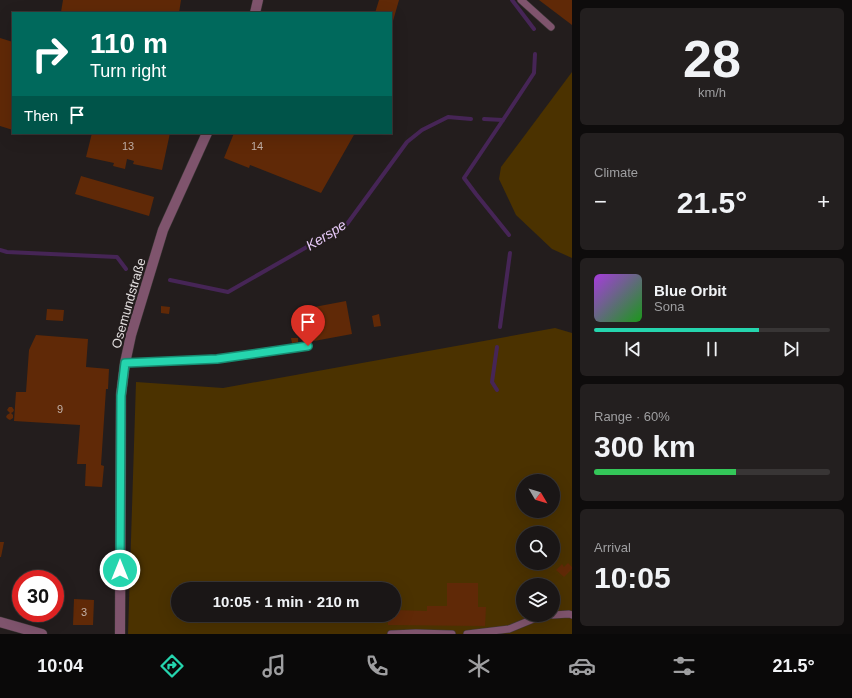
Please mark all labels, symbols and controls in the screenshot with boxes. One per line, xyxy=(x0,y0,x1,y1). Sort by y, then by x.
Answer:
icon: right xyxy=(24,28,76,80)
text: 110 m xyxy=(90,28,168,59)
text: 28 xyxy=(683,30,741,88)
text: Turn right xyxy=(90,61,166,81)
text: km/h xyxy=(698,85,726,100)
icon: arrive xyxy=(66,104,88,126)
text: Then xyxy=(24,107,58,124)
house number: 13 xyxy=(122,140,134,152)
house number: 14 xyxy=(251,140,263,152)
text: Climate xyxy=(594,165,638,180)
text: 21.5° xyxy=(677,186,747,219)
text: − xyxy=(594,189,607,214)
text: + xyxy=(817,189,830,214)
water label: Kerspe xyxy=(303,216,349,254)
street label: Osemundstraße xyxy=(108,256,149,350)
text: Blue Orbit xyxy=(654,282,727,299)
text: Sona xyxy=(654,299,684,314)
pin xyxy=(291,305,325,346)
icon: arrive xyxy=(297,311,319,333)
icon: previous xyxy=(622,338,644,360)
icon: pause xyxy=(701,338,723,360)
icon: next xyxy=(780,338,802,360)
house number: 9 xyxy=(57,403,63,415)
text: Range · 60% xyxy=(594,409,670,424)
text: 300 km xyxy=(594,430,696,463)
north arrow xyxy=(516,474,560,518)
map controls xyxy=(516,474,560,622)
button: search xyxy=(516,526,560,570)
text: Arrival xyxy=(594,540,631,555)
position arrow xyxy=(99,549,141,591)
text: 10:05 xyxy=(594,561,671,594)
speed limit sign: 30 xyxy=(12,570,64,622)
button: layers xyxy=(516,578,560,622)
text: 10:05 · 1 min · 210 m xyxy=(213,593,359,610)
house number: 3 xyxy=(81,606,87,618)
icon: directions xyxy=(158,652,186,680)
icon: music xyxy=(260,652,288,680)
icon: phone xyxy=(363,652,391,680)
icon: climate xyxy=(465,652,493,680)
icon: car xyxy=(568,652,596,680)
icon: filters xyxy=(670,652,698,680)
text: 10:04 xyxy=(37,656,83,676)
text: 21.5° xyxy=(772,656,815,676)

